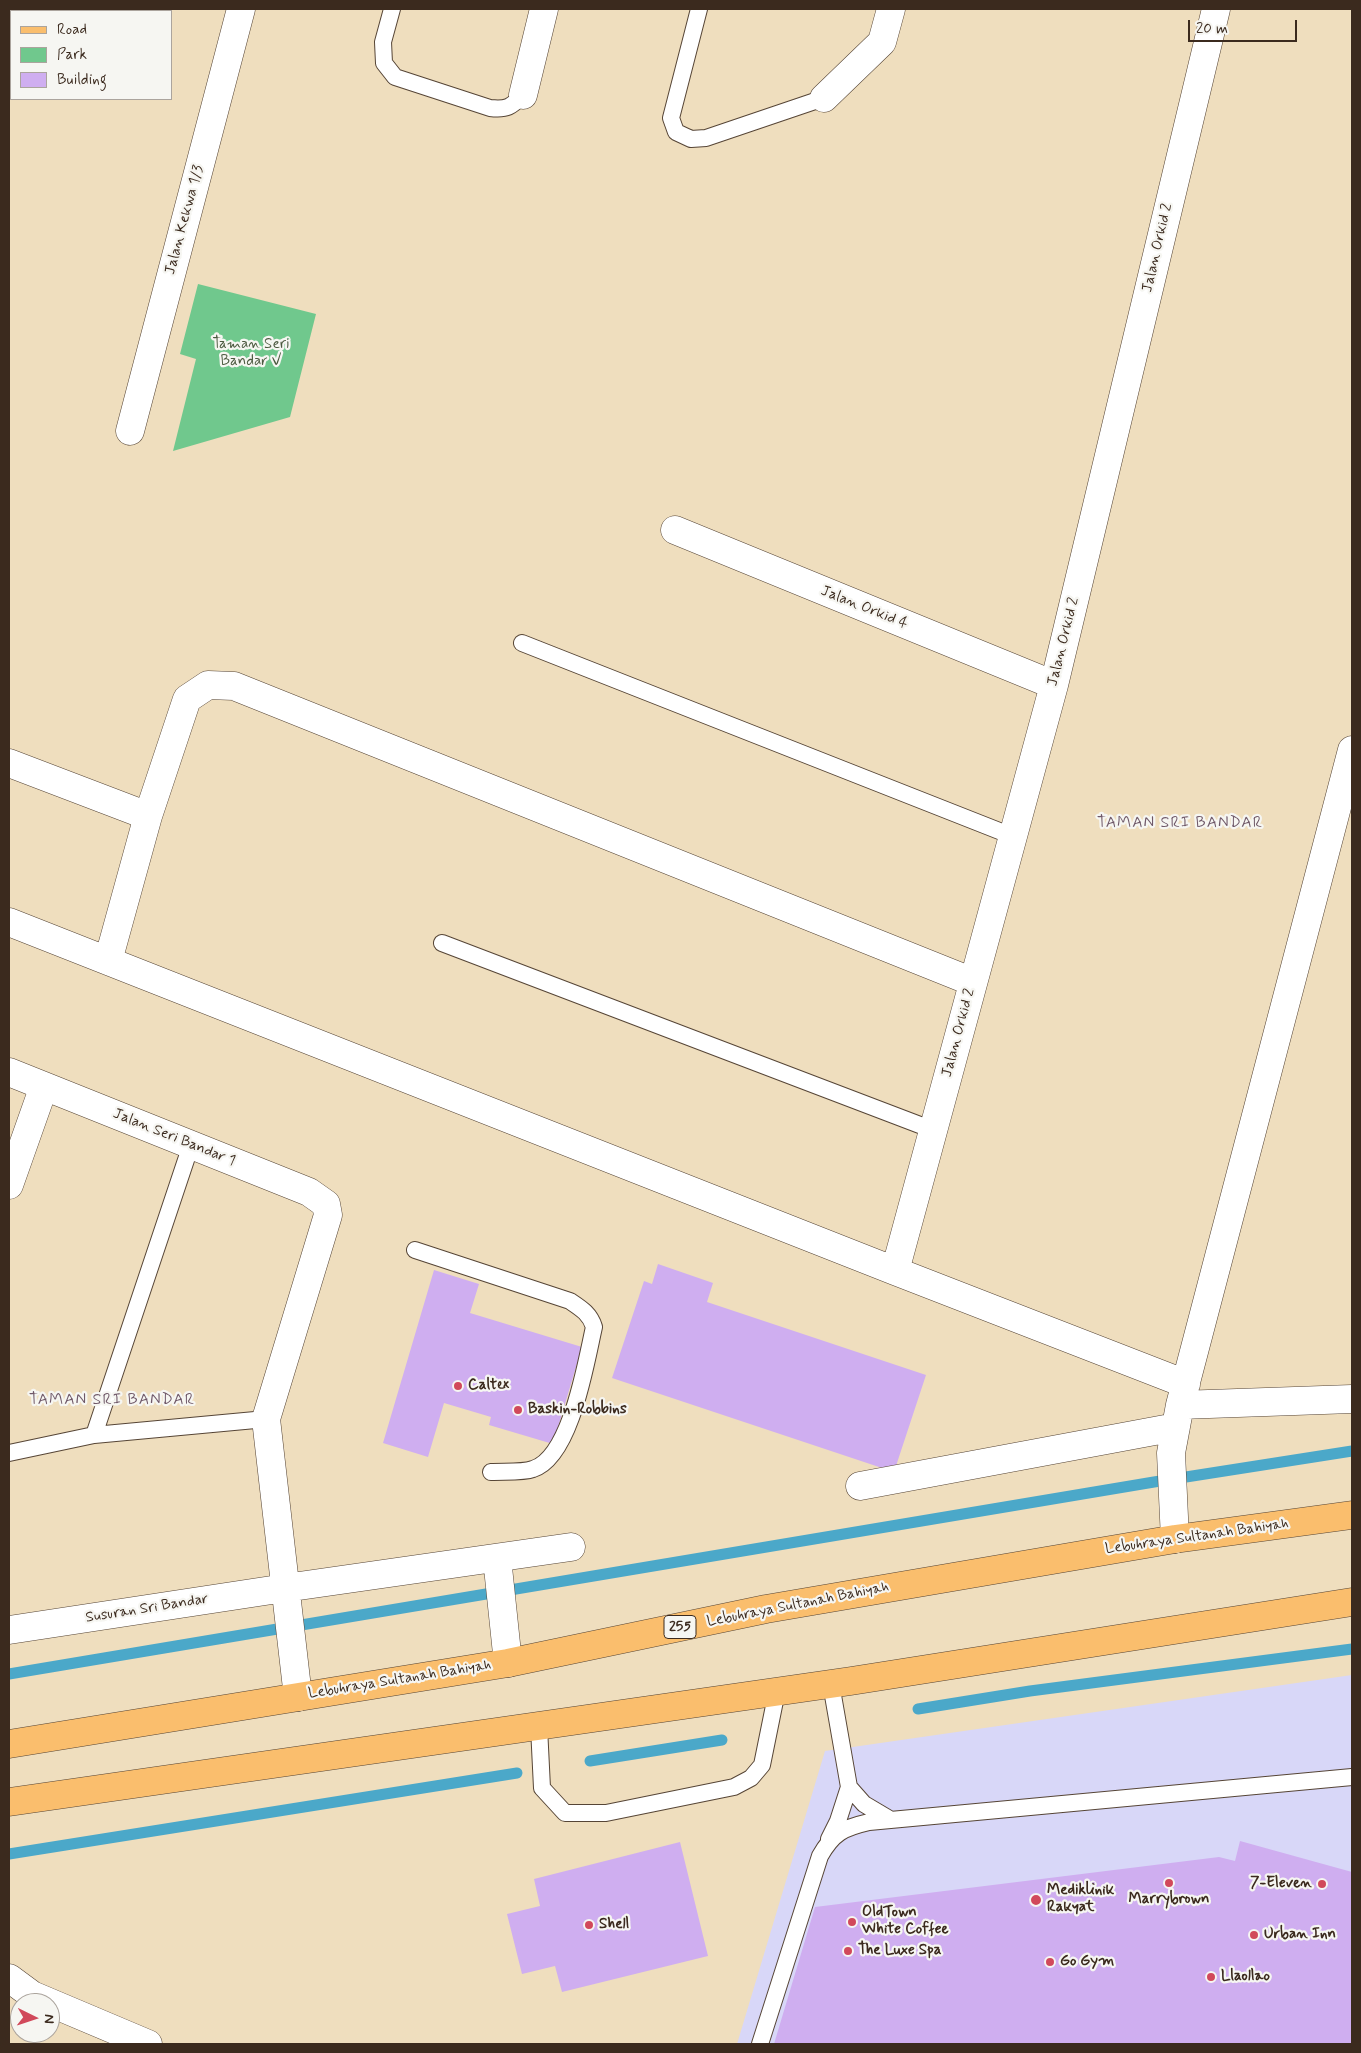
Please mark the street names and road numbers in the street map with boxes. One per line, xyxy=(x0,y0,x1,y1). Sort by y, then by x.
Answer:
street label: Jalan Kekwa 1/3 xyxy=(162,163,208,277)
street label: Jalan Orkid 2 xyxy=(1139,202,1177,294)
street label: Jalan Orkid 4 xyxy=(818,582,910,634)
street label: Jalan Orkid 2 xyxy=(1044,596,1084,688)
street label: Jalan Orkid 2 xyxy=(939,987,979,1079)
street label: Jalan Seri Bandar 1 xyxy=(110,1105,238,1171)
street label: Lebuhraya Sultanah Bahiyah xyxy=(1104,1515,1290,1559)
street label: Lebuhraya Sultanah Bahiyah xyxy=(705,1579,891,1631)
street label: Susuran Sri Bandar xyxy=(84,1590,210,1628)
road number: 255 xyxy=(664,1615,696,1638)
street label: Lebuhraya Sultanah Bahiyah xyxy=(307,1657,493,1703)

